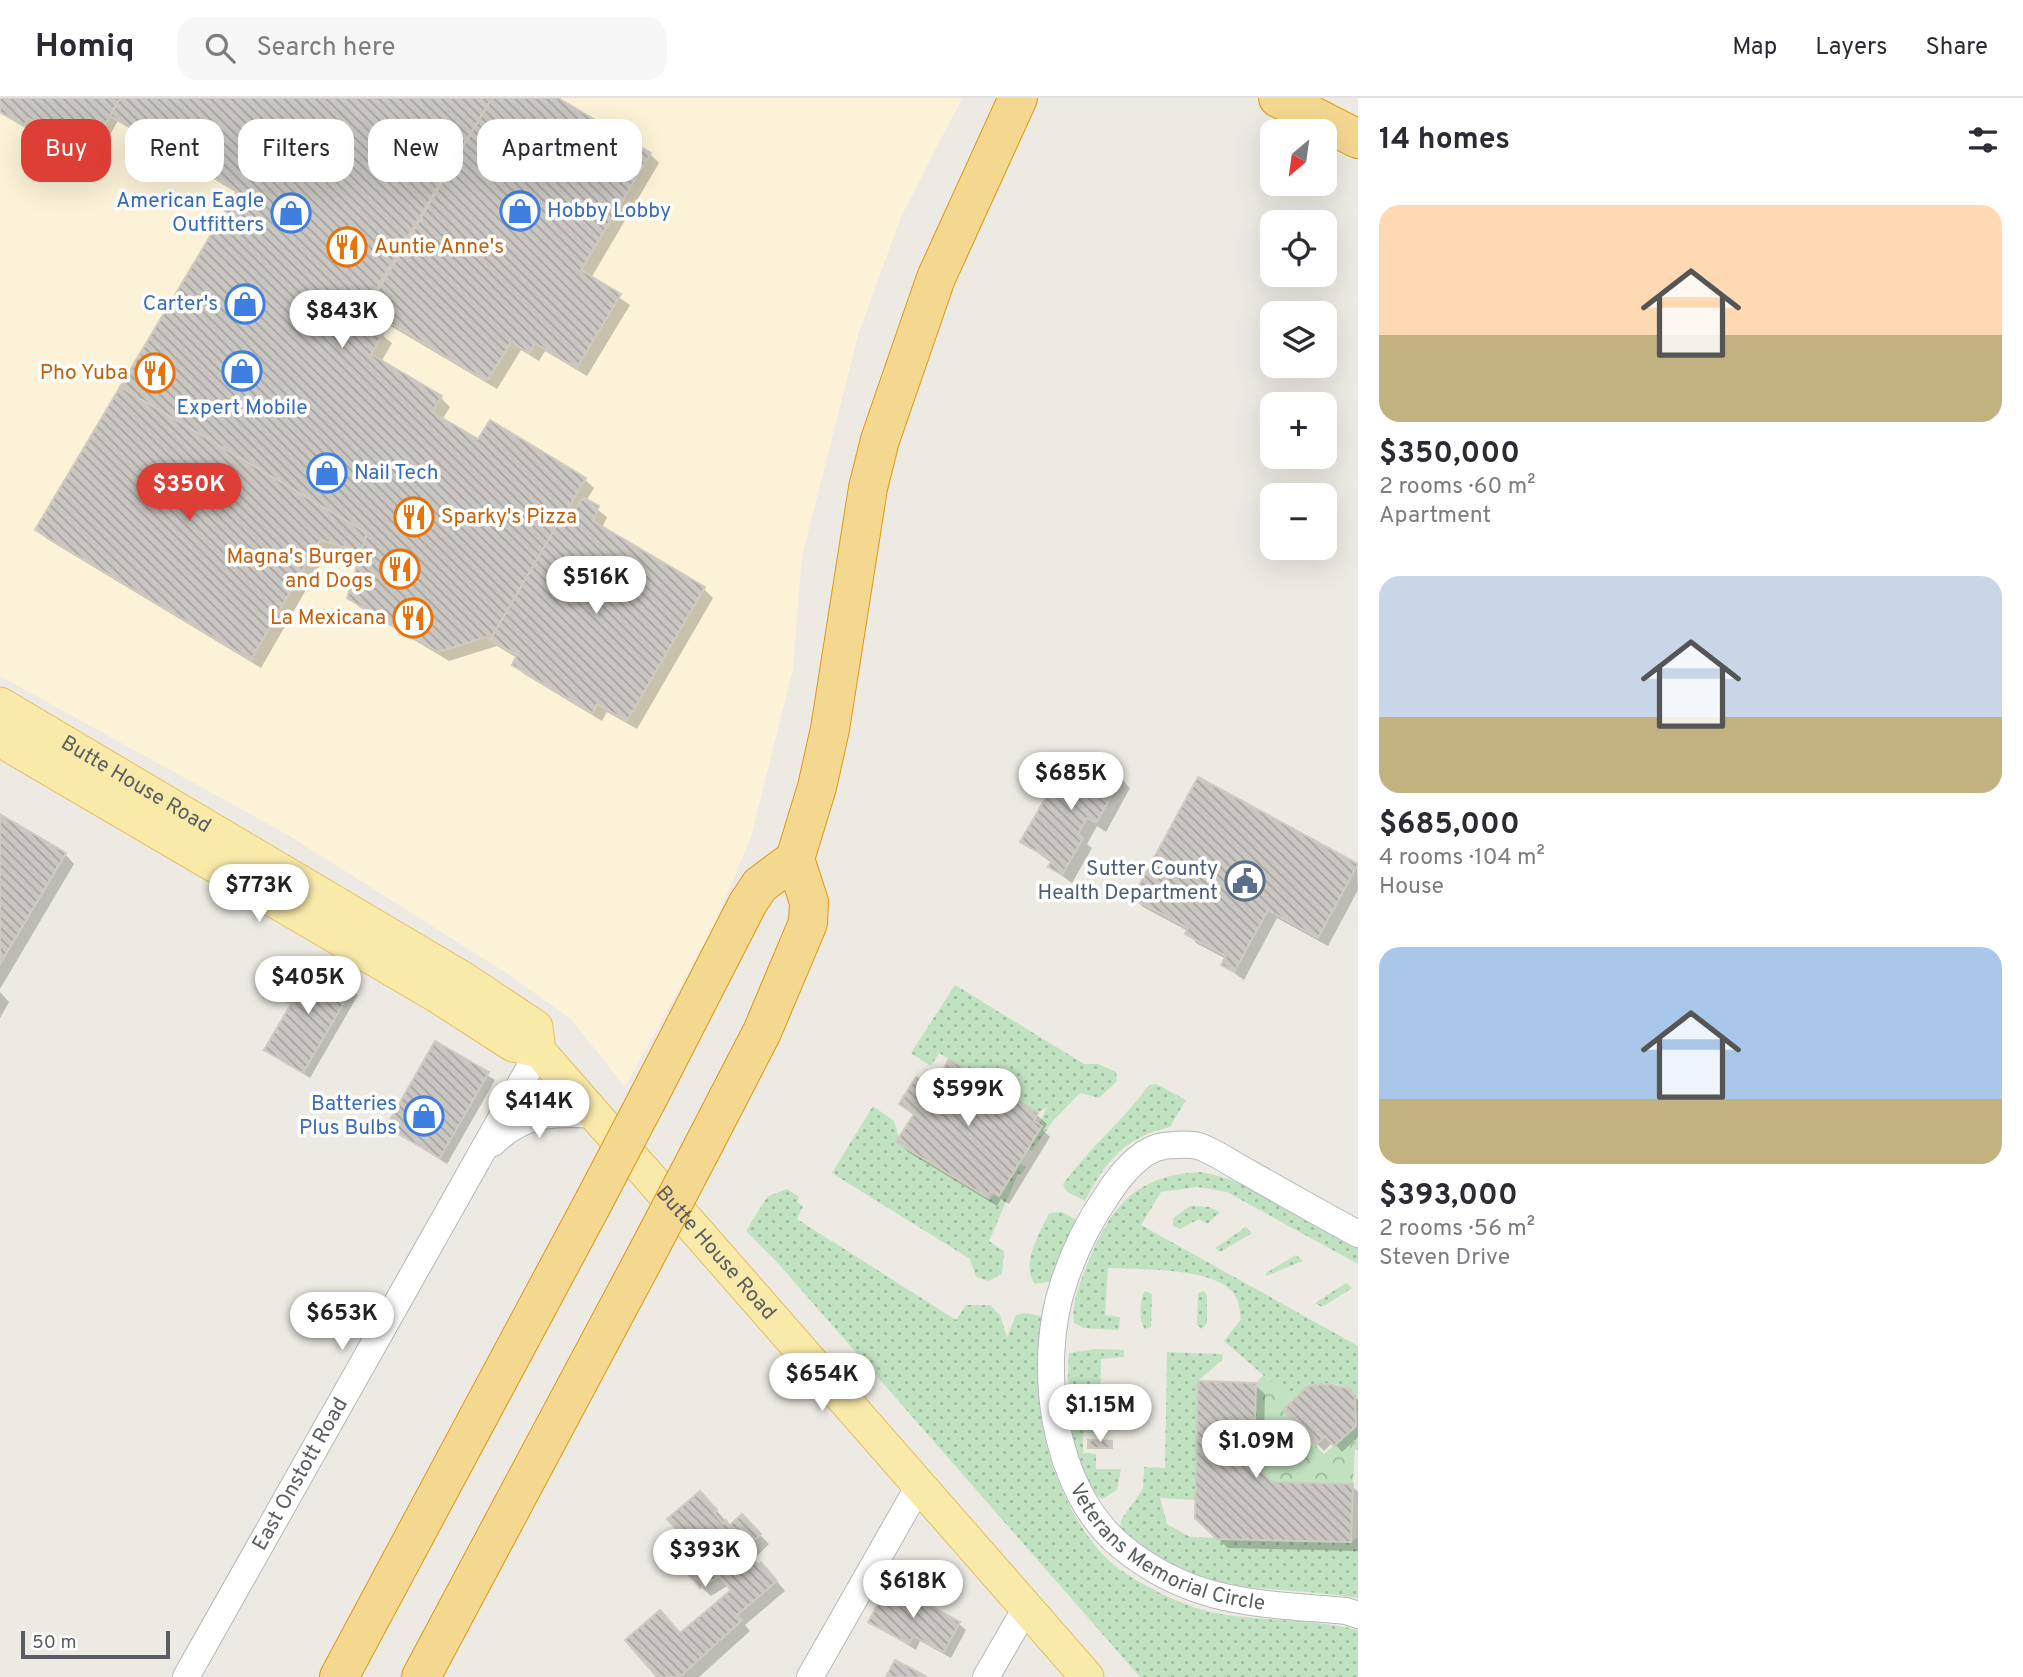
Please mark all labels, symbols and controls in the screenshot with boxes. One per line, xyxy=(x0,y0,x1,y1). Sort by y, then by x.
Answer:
search box xyxy=(177,17,667,80)
text: Homiq xyxy=(35,27,135,69)
icon: search xyxy=(201,29,239,67)
text: Search here xyxy=(257,32,395,65)
text: Map xyxy=(1732,33,1777,63)
text: Layers xyxy=(1815,33,1887,63)
text: Share xyxy=(1925,33,1988,63)
chip: Buy xyxy=(21,119,111,182)
chip: Rent xyxy=(125,119,224,182)
chip: Filters xyxy=(238,119,354,182)
chip: New xyxy=(368,119,463,182)
chip: Apartment xyxy=(477,119,642,182)
north arrow xyxy=(1260,119,1337,196)
map controls xyxy=(1260,119,1337,560)
icon: filters xyxy=(1964,121,2002,159)
text: 14 homes xyxy=(1379,122,1510,159)
place label: American Eagle Outfitters xyxy=(116,188,264,239)
shop icon: Hobby Lobby xyxy=(499,190,541,232)
shop icon: American Eagle Outfitters xyxy=(270,192,312,234)
place label: Hobby Lobby xyxy=(547,198,671,225)
button: locate xyxy=(1260,210,1337,287)
restaurant icon: Auntie Anne's xyxy=(326,226,368,268)
place label: Auntie Anne's xyxy=(374,234,504,261)
icon: home xyxy=(1628,250,1754,376)
shop icon: Carter's xyxy=(224,283,266,325)
pin: $843K xyxy=(293,290,391,350)
place label: Carter's xyxy=(143,291,218,318)
text: $843K xyxy=(305,298,379,327)
button: layers xyxy=(1260,301,1337,378)
shop icon: Expert Mobile xyxy=(221,350,263,392)
restaurant icon: Pho Yuba xyxy=(134,352,176,394)
place label: Pho Yuba xyxy=(40,360,128,387)
button: + xyxy=(1260,392,1337,469)
place label: Expert Mobile xyxy=(176,395,308,422)
text: $350,000 xyxy=(1379,436,1520,473)
shop icon: Nail Tech xyxy=(306,452,348,494)
place label: Nail Tech xyxy=(354,460,439,487)
pin: $350K xyxy=(140,464,238,523)
text: $350K xyxy=(152,471,226,500)
text: 2 rooms · 60 m² xyxy=(1379,473,1536,502)
button: − xyxy=(1260,483,1337,560)
restaurant icon: Sparky's Pizza xyxy=(393,496,435,538)
text: Apartment xyxy=(1379,502,1491,531)
place label: Sparky's Pizza xyxy=(441,504,577,531)
place label: Magna's Burger and Dogs xyxy=(226,544,373,595)
restaurant icon: Magna's Burger and Dogs xyxy=(379,548,421,590)
pin: $516K xyxy=(547,556,645,616)
text: $516K xyxy=(562,564,630,593)
restaurant icon: La Mexicana xyxy=(392,597,434,639)
place label: La Mexicana xyxy=(270,605,386,632)
icon: home xyxy=(1628,621,1754,747)
street label: Butte House Road xyxy=(56,730,216,840)
pin: $685K xyxy=(1022,752,1120,812)
text: $685K xyxy=(1035,760,1107,789)
text: $685,000 xyxy=(1379,807,1520,844)
text: 4 rooms · 104 m² xyxy=(1379,844,1545,873)
place label: Sutter County Health Department xyxy=(1038,856,1218,907)
public building icon: Sutter County Health Department xyxy=(1224,860,1266,902)
pin: $773K xyxy=(210,864,308,924)
text: $773K xyxy=(225,872,293,901)
text: House xyxy=(1379,873,1444,902)
pin: $405K xyxy=(259,956,357,1016)
text: $405K xyxy=(271,964,345,993)
icon: home xyxy=(1628,992,1754,1118)
pin: $599K xyxy=(919,1068,1017,1128)
text: $599K xyxy=(932,1076,1004,1105)
pin: $414K xyxy=(490,1080,588,1140)
text: $414K xyxy=(505,1088,573,1117)
place label: Batteries Plus Bulbs xyxy=(299,1091,397,1142)
shop icon: Batteries Plus Bulbs xyxy=(403,1095,445,1137)
text: $393,000 xyxy=(1379,1178,1518,1215)
street label: Butte House Road xyxy=(650,1180,782,1326)
text: 2 rooms · 56 m² xyxy=(1379,1215,1535,1244)
text: Steven Drive xyxy=(1379,1244,1510,1273)
pin: $653K xyxy=(293,1292,391,1352)
text: $653K xyxy=(306,1300,378,1329)
pin: $654K xyxy=(773,1354,871,1413)
text: $654K xyxy=(785,1361,859,1390)
pin: $1.15M xyxy=(1043,1384,1157,1444)
text: $1.15M xyxy=(1065,1392,1135,1421)
street label: East Onstott Road xyxy=(247,1393,354,1555)
pin: $1.09M xyxy=(1199,1420,1313,1480)
text: $1.09M xyxy=(1218,1428,1294,1457)
street label: Veterans Memorial Circle xyxy=(1063,1479,1267,1617)
pin: $393K xyxy=(656,1530,754,1589)
text: $393K xyxy=(669,1537,741,1566)
pin: $618K xyxy=(864,1560,962,1620)
text: $618K xyxy=(879,1568,947,1597)
scale bar xyxy=(21,1628,170,1660)
text: 50 m xyxy=(32,1631,77,1655)

